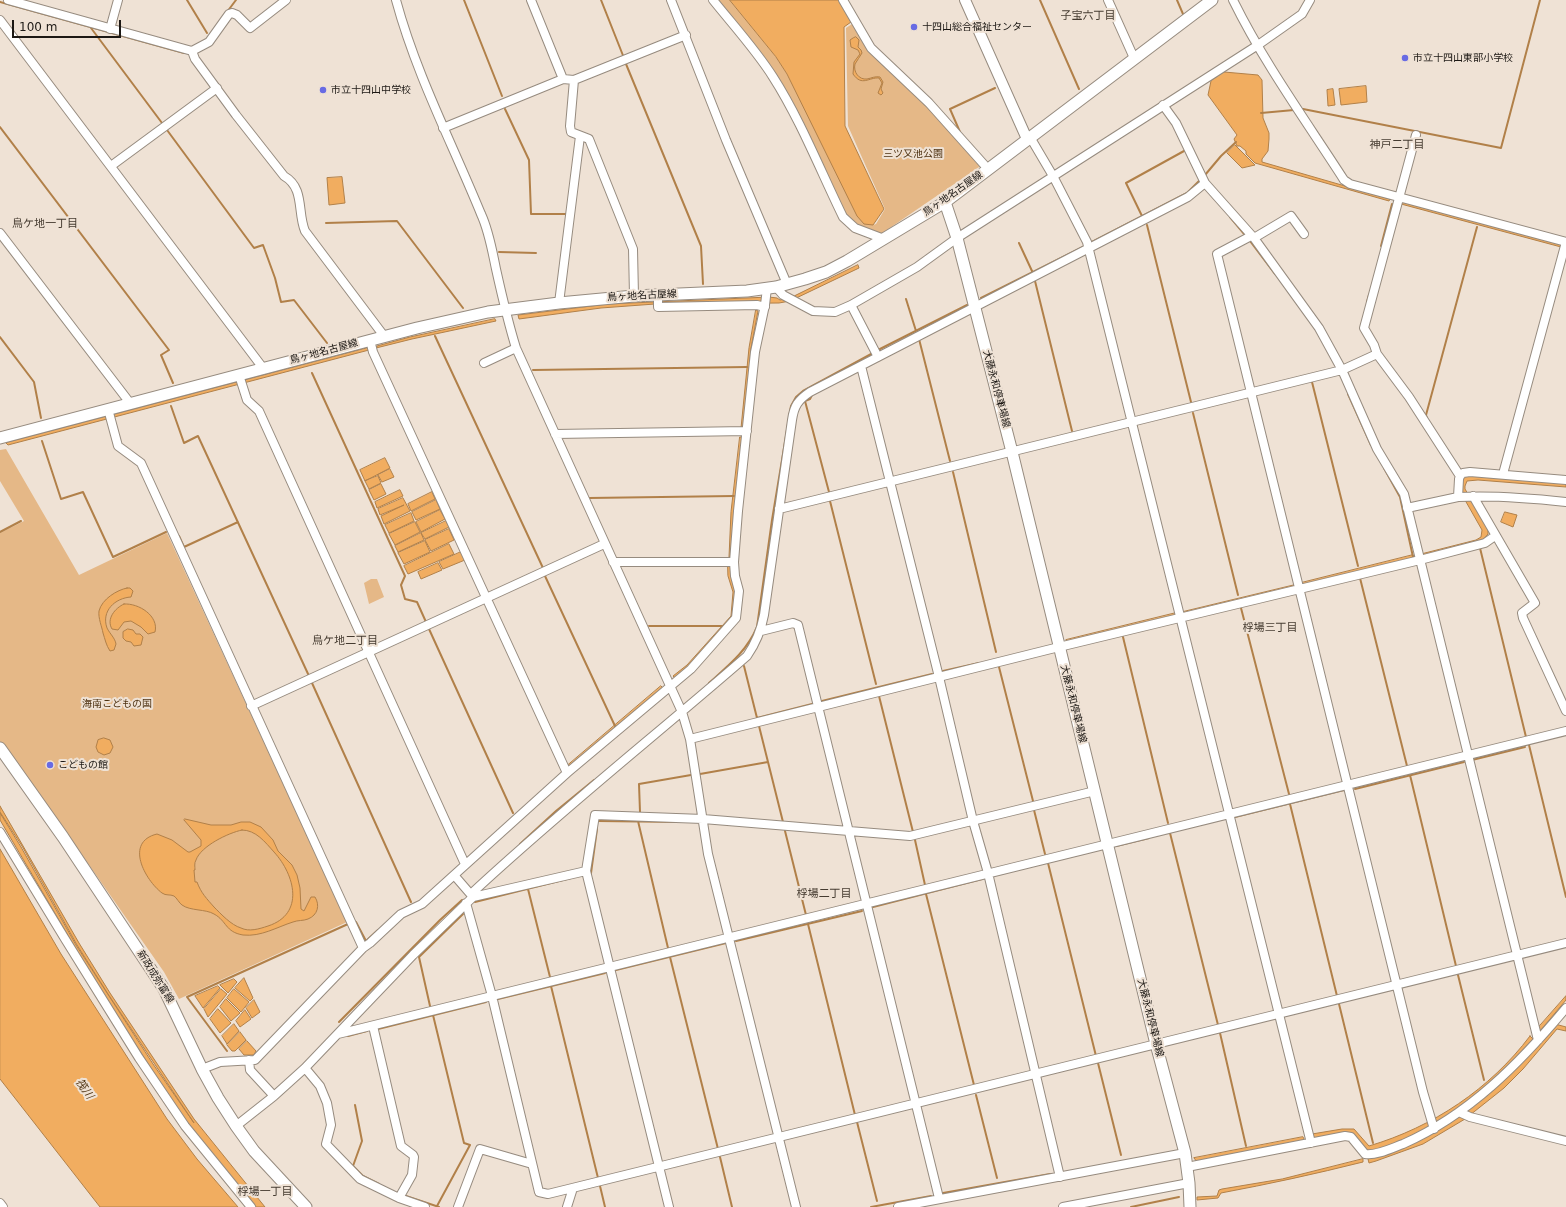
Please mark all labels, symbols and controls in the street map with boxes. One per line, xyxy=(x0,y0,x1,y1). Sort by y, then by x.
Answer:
district label: 子宝六丁目 xyxy=(1061,9,1115,23)
scale bar xyxy=(14,12,123,38)
text: 100 m xyxy=(19,20,57,34)
place label: 十四山総合福祉センター xyxy=(922,21,1032,33)
marker: 十四山総合福祉センター xyxy=(909,22,919,32)
place label: 市立十四山東部小学校 xyxy=(1413,52,1513,64)
marker: 市立十四山東部小学校 xyxy=(1400,53,1410,63)
place label: 市立十四山中学校 xyxy=(331,84,411,96)
marker: 市立十四山中学校 xyxy=(318,85,328,95)
district label: 神戸二丁目 xyxy=(1370,138,1424,152)
park label: 三ツ又池公園 xyxy=(883,148,943,160)
street label: 鳥ヶ地名古屋線 xyxy=(921,169,985,219)
district label: 鳥ケ地一丁目 xyxy=(12,217,78,231)
street label: 鳥ヶ地名古屋線 xyxy=(607,288,677,304)
street label: 鳥ヶ地名古屋線 xyxy=(289,337,359,367)
street label: 大藤永和停車場線 xyxy=(980,349,1012,429)
district label: 桴場三丁目 xyxy=(1243,621,1297,635)
district label: 鳥ケ地二丁目 xyxy=(312,634,378,648)
street label: 大藤永和停車場線 xyxy=(1058,664,1088,744)
park label: 海南こどもの国 xyxy=(82,698,152,710)
place label: こどもの館 xyxy=(58,759,108,771)
marker: こどもの館 xyxy=(45,760,55,770)
district label: 桴場二丁目 xyxy=(797,887,851,901)
street label: 新政成弥富線 xyxy=(134,948,176,1006)
street label: 大藤永和停車場線 xyxy=(1135,978,1165,1058)
water label: 筏川 xyxy=(72,1076,96,1102)
district label: 桴場一丁目 xyxy=(238,1185,292,1199)

